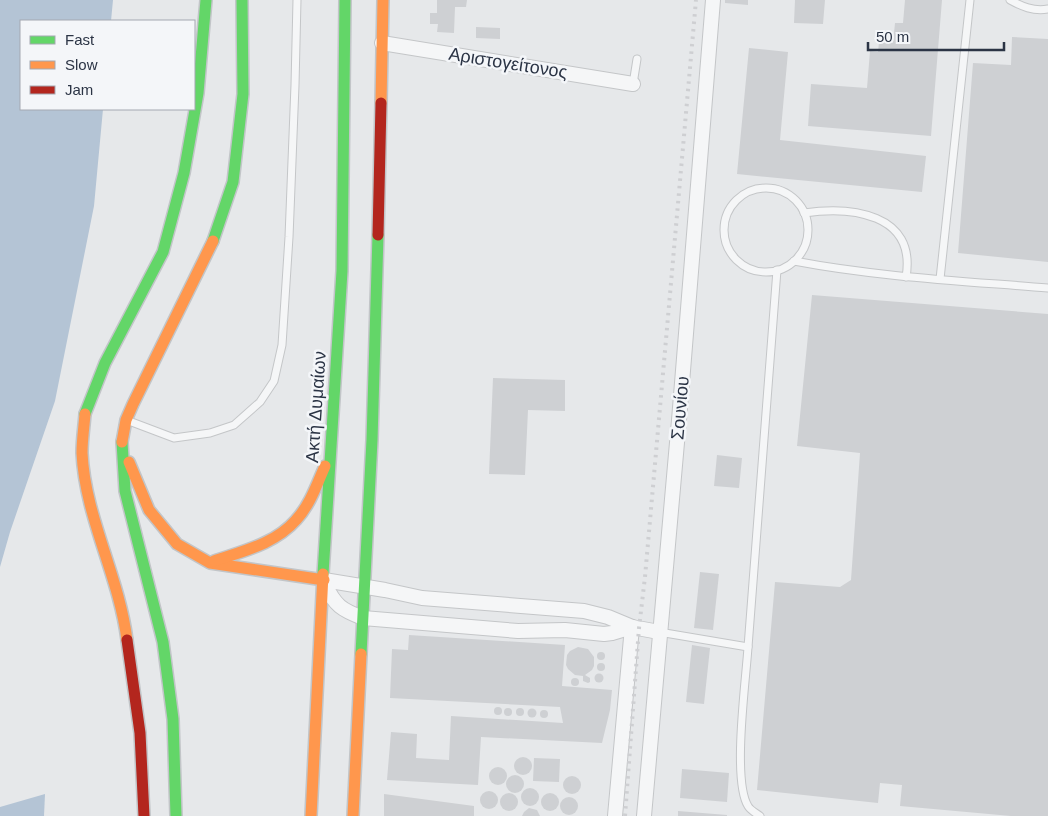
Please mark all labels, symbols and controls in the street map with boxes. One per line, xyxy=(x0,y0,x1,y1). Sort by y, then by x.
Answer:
legend xyxy=(20,20,195,110)
scale bar xyxy=(868,20,1004,52)
text: 50 m xyxy=(876,28,909,45)
text: Fast xyxy=(65,31,95,48)
street label: Αριστογείτονος xyxy=(447,44,569,82)
text: Slow xyxy=(65,56,98,73)
text: Jam xyxy=(65,81,93,98)
street label: Ακτή Δυμαίων xyxy=(302,351,330,463)
street label: Σουνίου xyxy=(667,375,693,441)

